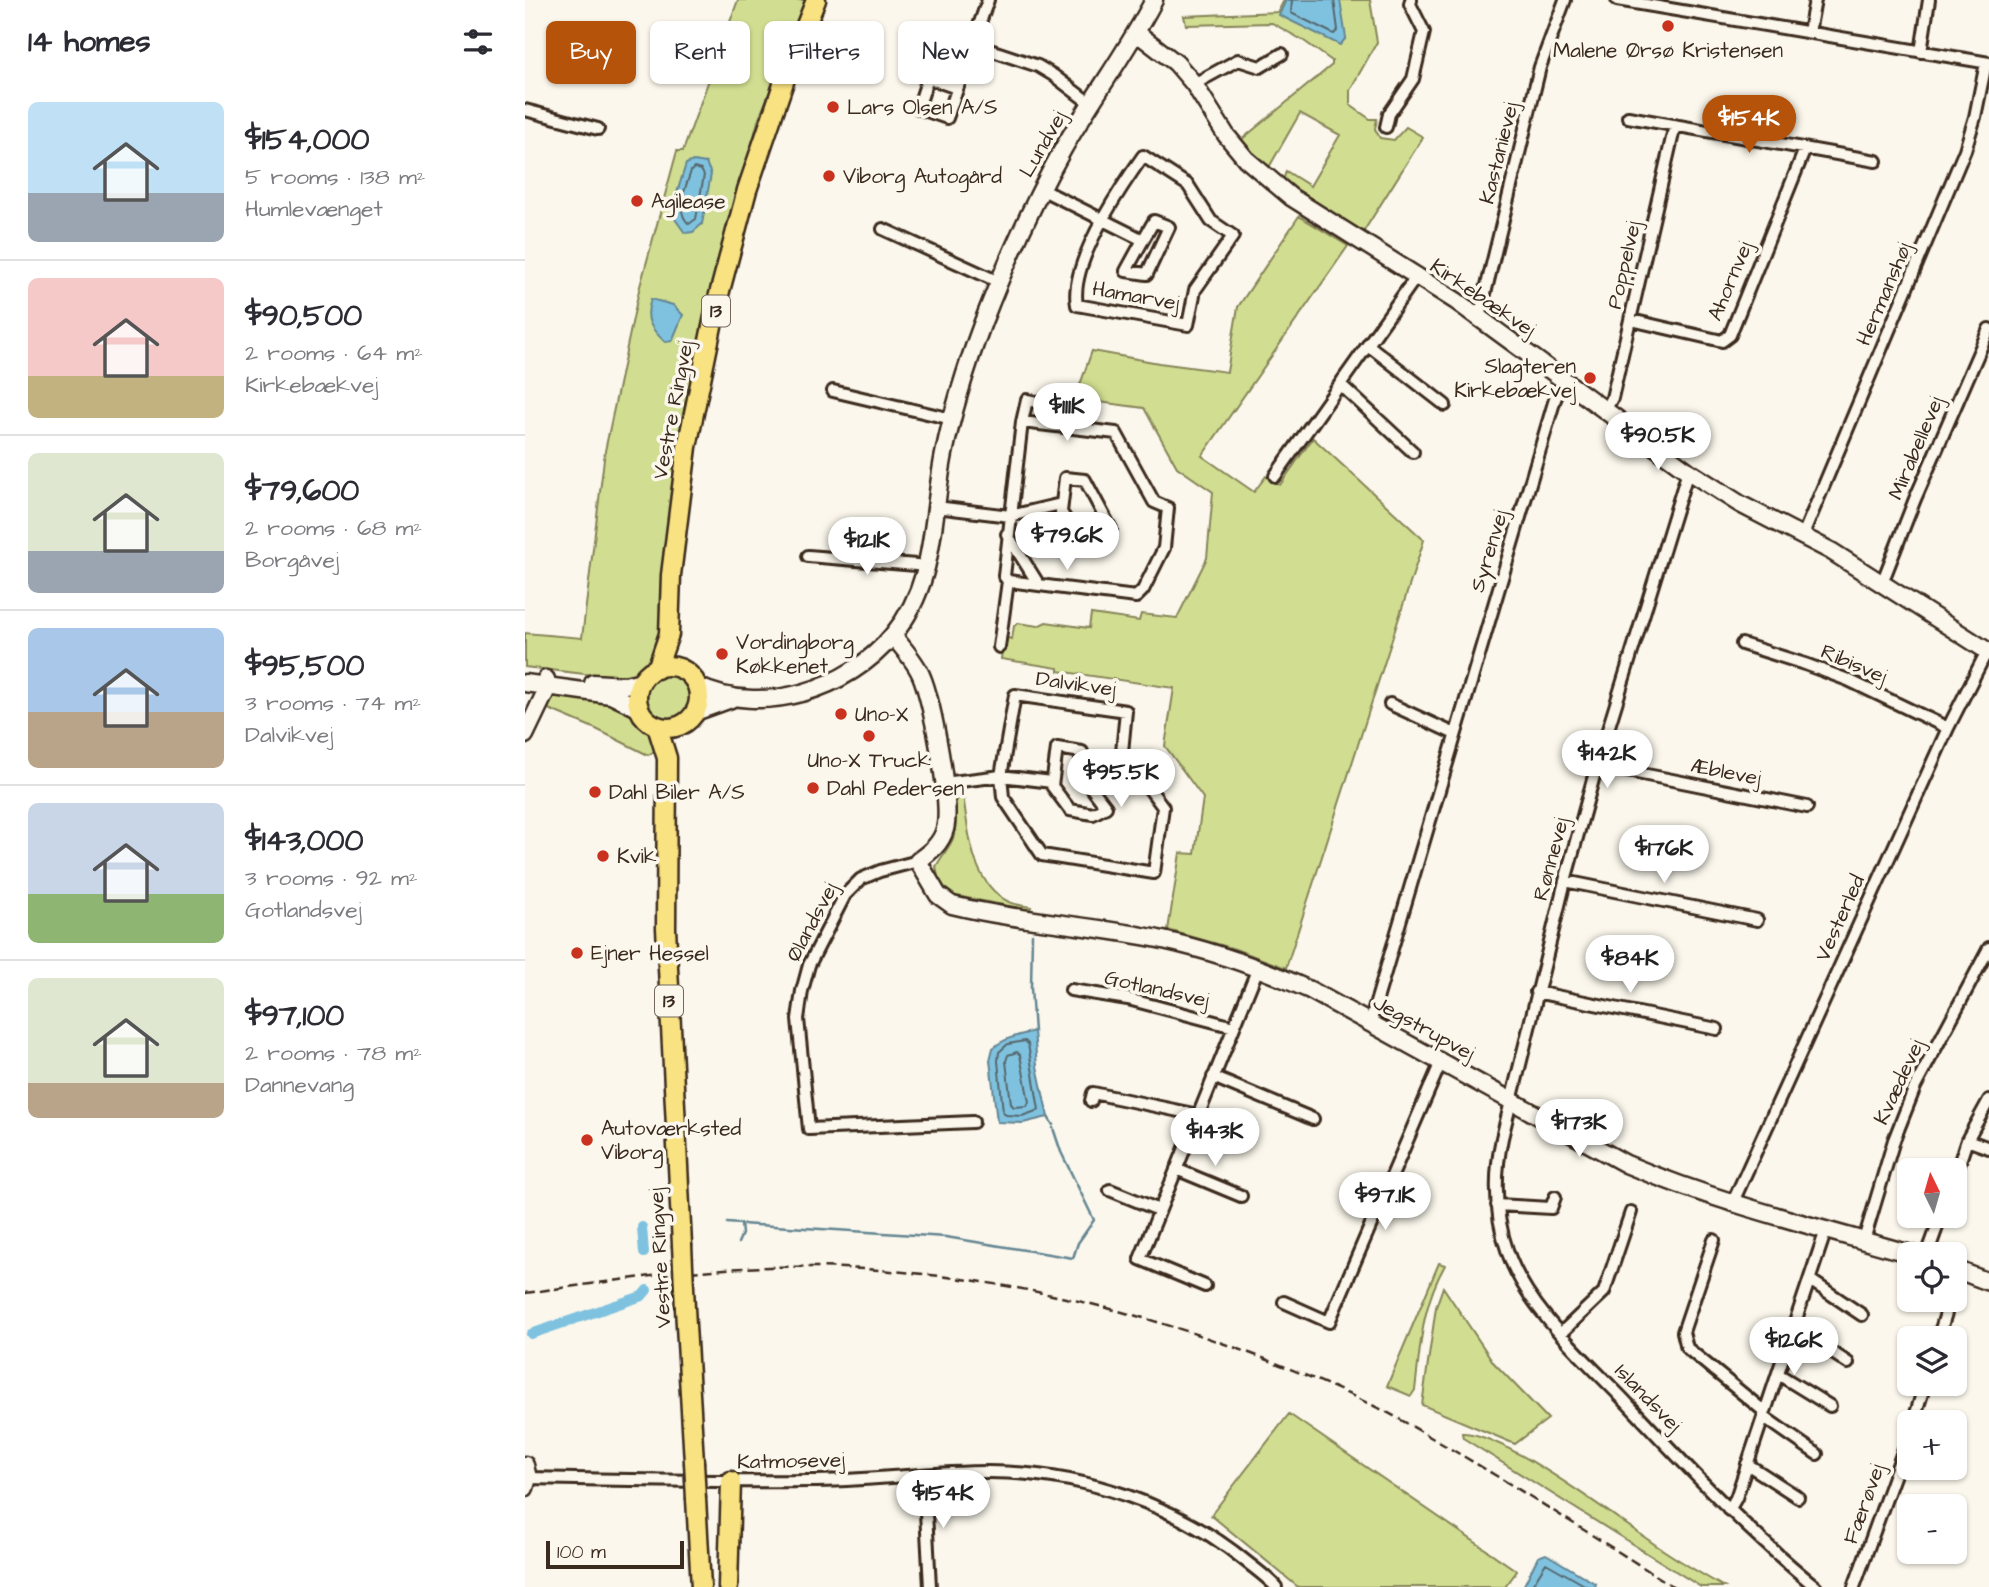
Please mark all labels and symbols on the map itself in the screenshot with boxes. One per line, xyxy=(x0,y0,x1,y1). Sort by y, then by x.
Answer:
marker: Malene Ørsø Kristensen xyxy=(1660,18,1676,34)
place label: Malene Ørsø Kristensen xyxy=(1553,36,1783,65)
place label: Lars Olsen A/S xyxy=(847,93,997,122)
pin: $154K xyxy=(1700,96,1798,155)
marker: Lars Olsen A/S xyxy=(825,99,841,115)
street label: Kastanievej xyxy=(1472,99,1526,207)
street label: Lundvej xyxy=(1012,105,1074,183)
place label: Viborg Autogård xyxy=(843,162,1002,193)
marker: Viborg Autogård xyxy=(821,168,837,184)
place label: Agilease xyxy=(651,187,726,218)
marker: Agilease xyxy=(629,193,645,209)
street label: Poppelvej xyxy=(1600,218,1649,312)
street label: Ahornvej xyxy=(1700,237,1760,325)
street label: Hermanshøj xyxy=(1849,238,1919,350)
street label: Kirkebækvej xyxy=(1424,252,1542,344)
street label: Hamarvej xyxy=(1090,274,1182,318)
road number: 13 xyxy=(702,296,730,326)
street label: Vestre Ringvej xyxy=(645,338,703,482)
place label: Slagteren Kirkebækvej xyxy=(1454,352,1576,405)
marker: Slagteren Kirkebækvej xyxy=(1582,370,1598,386)
pin: $111K xyxy=(1018,384,1116,443)
street label: Mirabellevej xyxy=(1881,391,1951,504)
pin: $90.5K xyxy=(1601,412,1715,472)
street label: Syrenvej xyxy=(1463,506,1517,596)
pin: $79.6K xyxy=(1010,512,1124,572)
pin: $121K xyxy=(818,518,916,577)
place label: Vordingborg Køkkenet xyxy=(736,628,854,681)
street label: Ribisvej xyxy=(1816,637,1892,691)
marker: Vordingborg Køkkenet xyxy=(714,646,730,662)
street label: Dalvikvej xyxy=(1034,664,1118,704)
place label: Uno-X xyxy=(855,700,909,729)
marker: Uno-X xyxy=(833,706,849,722)
marker: Uno-X Truck xyxy=(861,728,877,744)
pin: $142K xyxy=(1558,730,1656,790)
place label: Uno-X Truck xyxy=(807,746,931,775)
pin: $95.5K xyxy=(1064,750,1178,809)
street label: Æblevej xyxy=(1688,751,1764,793)
place label: Dahl Pedersen xyxy=(827,774,964,803)
place label: Dahl Biler A/S xyxy=(609,778,745,807)
marker: Dahl Pedersen xyxy=(805,780,821,796)
marker: Dahl Biler A/S xyxy=(587,784,603,800)
street label: Rønnevej xyxy=(1526,814,1576,904)
pin: $176K xyxy=(1615,826,1713,885)
place label: Kvik xyxy=(617,842,657,871)
marker: Kvik xyxy=(595,848,611,864)
street label: Vesterled xyxy=(1808,870,1872,966)
street label: Ølandsvej xyxy=(779,877,845,967)
pin: $84K xyxy=(1589,936,1671,995)
place label: Ejner Hessel xyxy=(591,939,709,968)
marker: Ejner Hessel xyxy=(569,945,585,961)
street label: Gotlandsvej xyxy=(1102,963,1212,1015)
road number: 13 xyxy=(655,986,683,1016)
street label: Jegstrupvej xyxy=(1367,988,1480,1070)
street label: Kvædevej xyxy=(1867,1034,1932,1129)
pin: $173K xyxy=(1530,1100,1628,1159)
pin: $143K xyxy=(1166,1108,1264,1168)
place label: Autoværksted Viborg xyxy=(601,1114,742,1169)
marker: Autoværksted Viborg xyxy=(579,1132,595,1148)
north arrow xyxy=(1897,1158,1967,1228)
pin: $97.1K xyxy=(1328,1172,1442,1232)
street label: Vestre Ringvej xyxy=(642,1187,680,1329)
pin: $126K xyxy=(1745,1318,1843,1377)
street label: Islandsvej xyxy=(1608,1357,1688,1439)
street label: Katmosevej xyxy=(737,1446,845,1476)
street label: Færøvej xyxy=(1836,1460,1892,1548)
pin: $154K xyxy=(894,1470,992,1530)
scale bar xyxy=(546,1538,684,1570)

